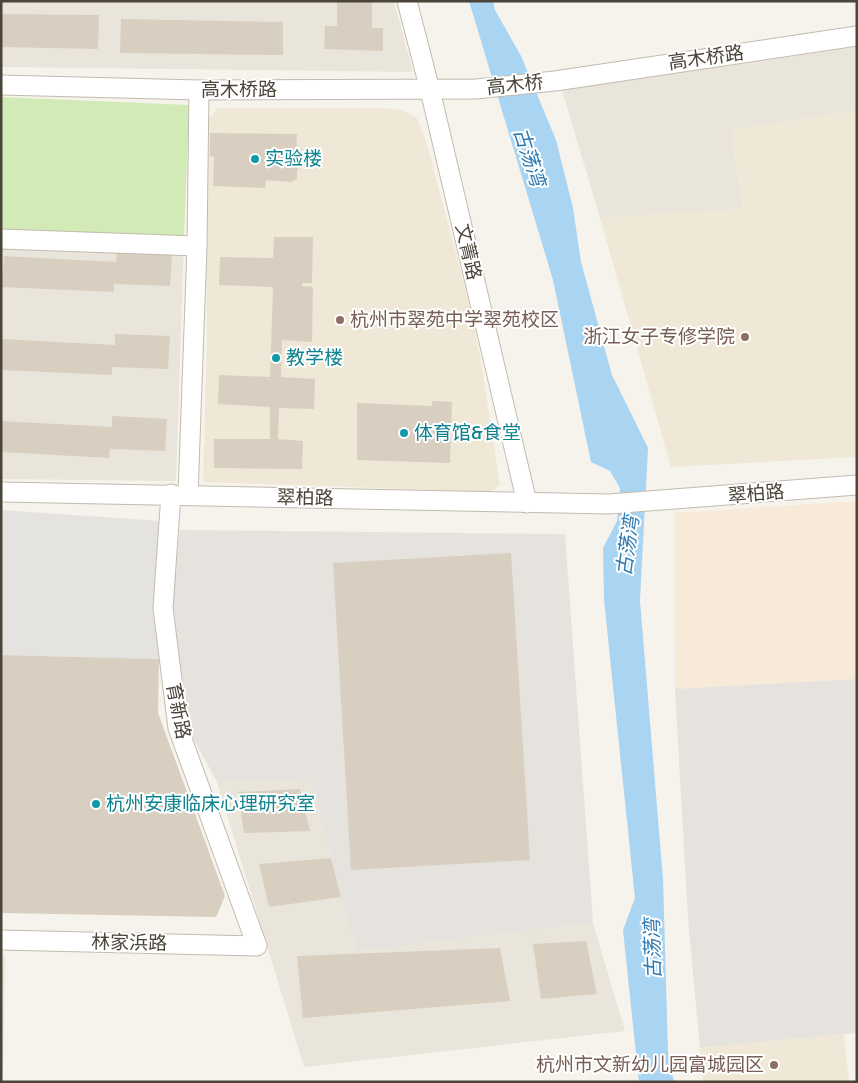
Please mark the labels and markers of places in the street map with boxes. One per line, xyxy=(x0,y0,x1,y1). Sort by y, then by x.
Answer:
place label: 实验楼 xyxy=(265,147,322,171)
marker: 实验楼 xyxy=(249,153,261,165)
place label: 杭州市翠苑中学翠苑校区 xyxy=(350,308,559,332)
marker: 杭州市翠苑中学翠苑校区 xyxy=(334,314,346,326)
place label: 浙江女子专修学院 xyxy=(583,325,735,349)
marker: 浙江女子专修学院 xyxy=(739,331,751,343)
place label: 教学楼 xyxy=(286,346,343,370)
marker: 教学楼 xyxy=(270,352,282,364)
place label: 体育馆&食堂 xyxy=(414,421,521,445)
marker: 体育馆&食堂 xyxy=(398,427,410,439)
place label: 杭州安康临床心理研究室 xyxy=(106,792,315,816)
marker: 杭州安康临床心理研究室 xyxy=(90,798,102,810)
place label: 杭州市文新幼儿园富城园区 xyxy=(536,1053,764,1077)
marker: 杭州市文新幼儿园富城园区 xyxy=(768,1059,780,1071)

